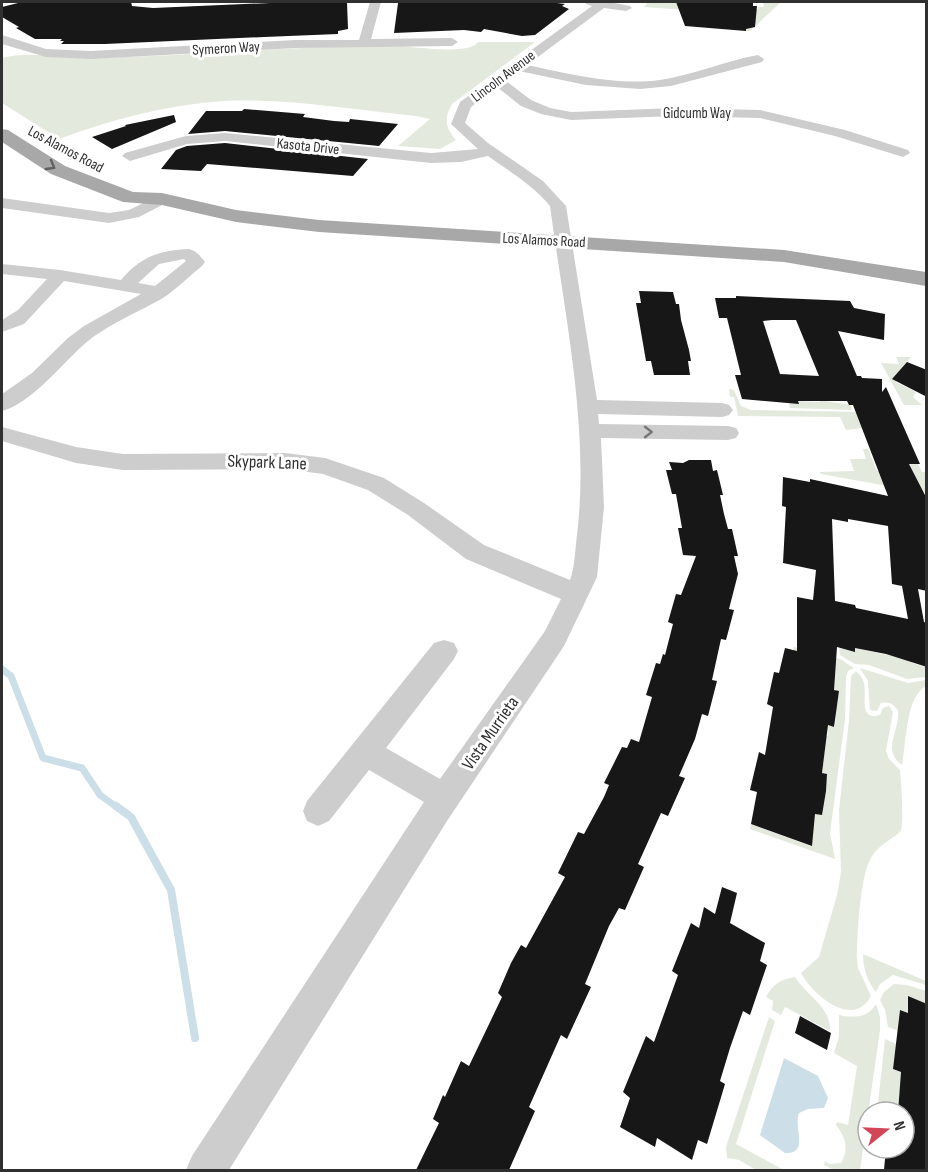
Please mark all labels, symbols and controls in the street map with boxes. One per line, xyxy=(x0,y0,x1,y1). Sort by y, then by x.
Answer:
street label: Symeron Way xyxy=(192,37,261,60)
street label: Lincoln Avenue xyxy=(468,46,539,107)
street label: Gidcumb Way xyxy=(663,104,731,123)
street label: Los Alamos Road xyxy=(25,122,107,177)
street label: Kasota Drive xyxy=(276,134,340,159)
one-way arrow xyxy=(45,159,55,170)
street label: Los Alamos Road xyxy=(502,229,586,252)
one-way arrow xyxy=(644,426,653,438)
street label: Skypark Lane xyxy=(227,451,307,474)
street label: Vista Murrieta xyxy=(458,693,523,774)
north arrow xyxy=(856,1100,916,1160)
text: N xyxy=(888,1119,909,1133)

